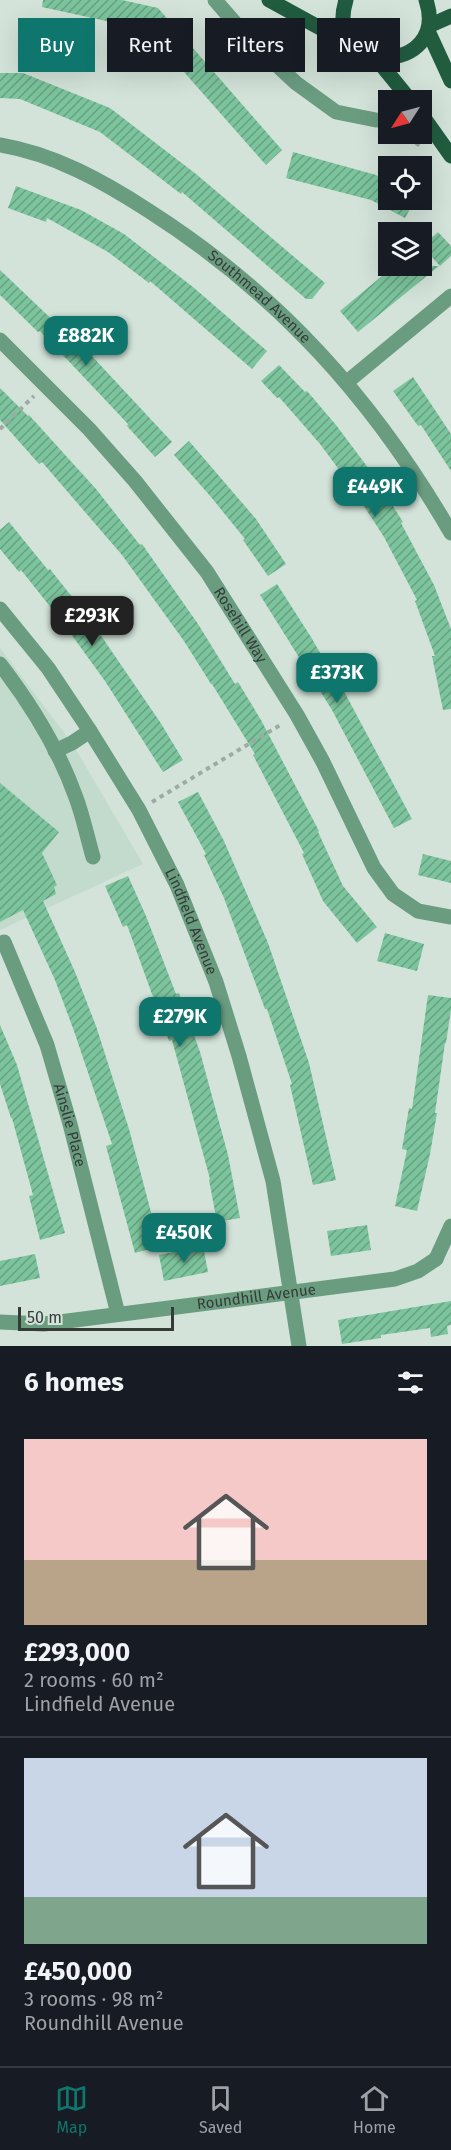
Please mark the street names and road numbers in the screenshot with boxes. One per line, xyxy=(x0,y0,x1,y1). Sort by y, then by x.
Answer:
street label: Southmead Avenue xyxy=(204,246,315,347)
street label: Rosehill Way xyxy=(210,584,271,667)
street label: Lindfield Avenue xyxy=(161,865,221,977)
street label: Ainslie Place xyxy=(50,1081,89,1169)
street label: Roundhill Avenue xyxy=(196,1280,317,1313)

